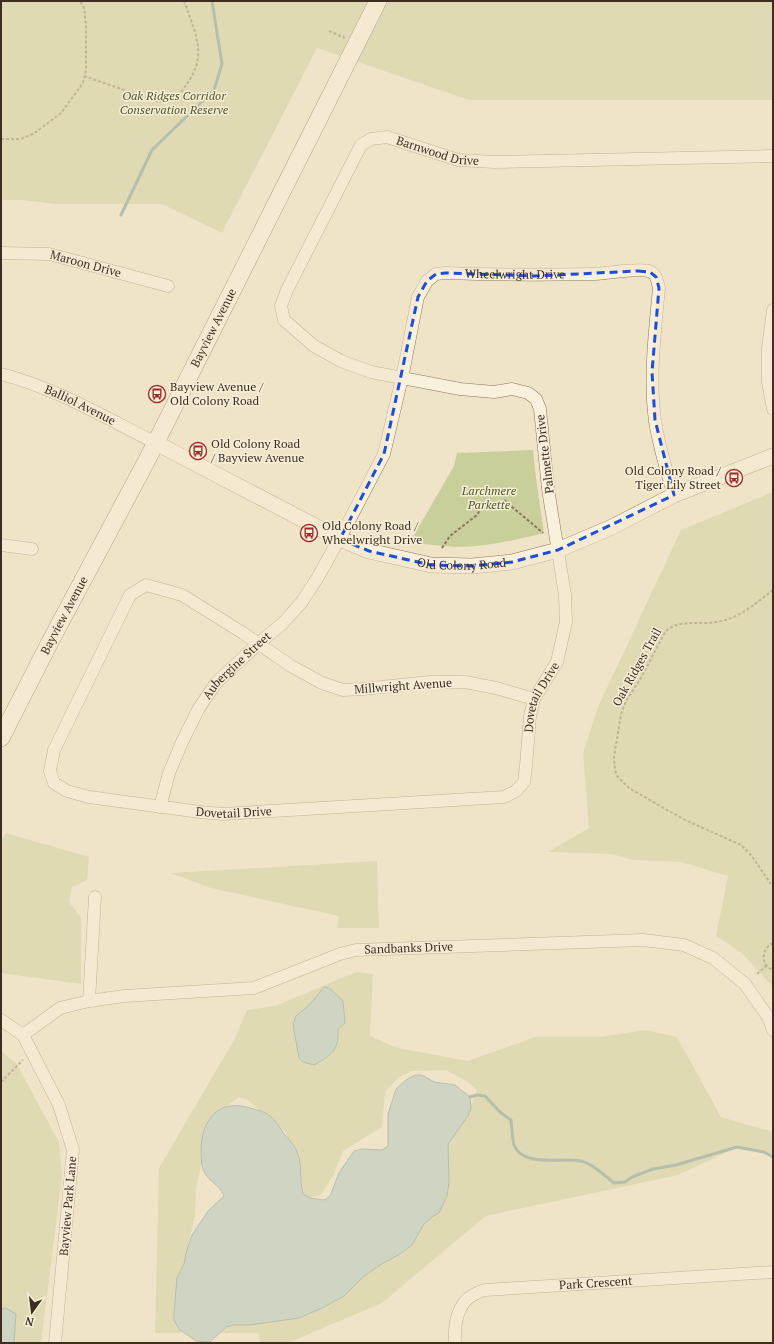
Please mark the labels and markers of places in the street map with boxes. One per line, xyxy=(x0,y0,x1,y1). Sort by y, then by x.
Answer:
place label: Bayview Avenue / Old Colony Road xyxy=(170,379,264,408)
bus stop icon: Bayview Avenue / Old Colony Road xyxy=(147,384,167,404)
place label: Old Colony Road / Bayview Avenue xyxy=(210,436,304,465)
bus stop icon: Old Colony Road / Bayview Avenue xyxy=(188,441,208,461)
place label: Old Colony Road / Tiger Lily Street xyxy=(625,463,722,492)
bus stop icon: Old Colony Road / Tiger Lily Street xyxy=(724,468,744,488)
place label: Old Colony Road / Wheelwright Drive xyxy=(322,518,422,547)
bus stop icon: Old Colony Road / Wheelwright Drive xyxy=(299,523,319,543)

